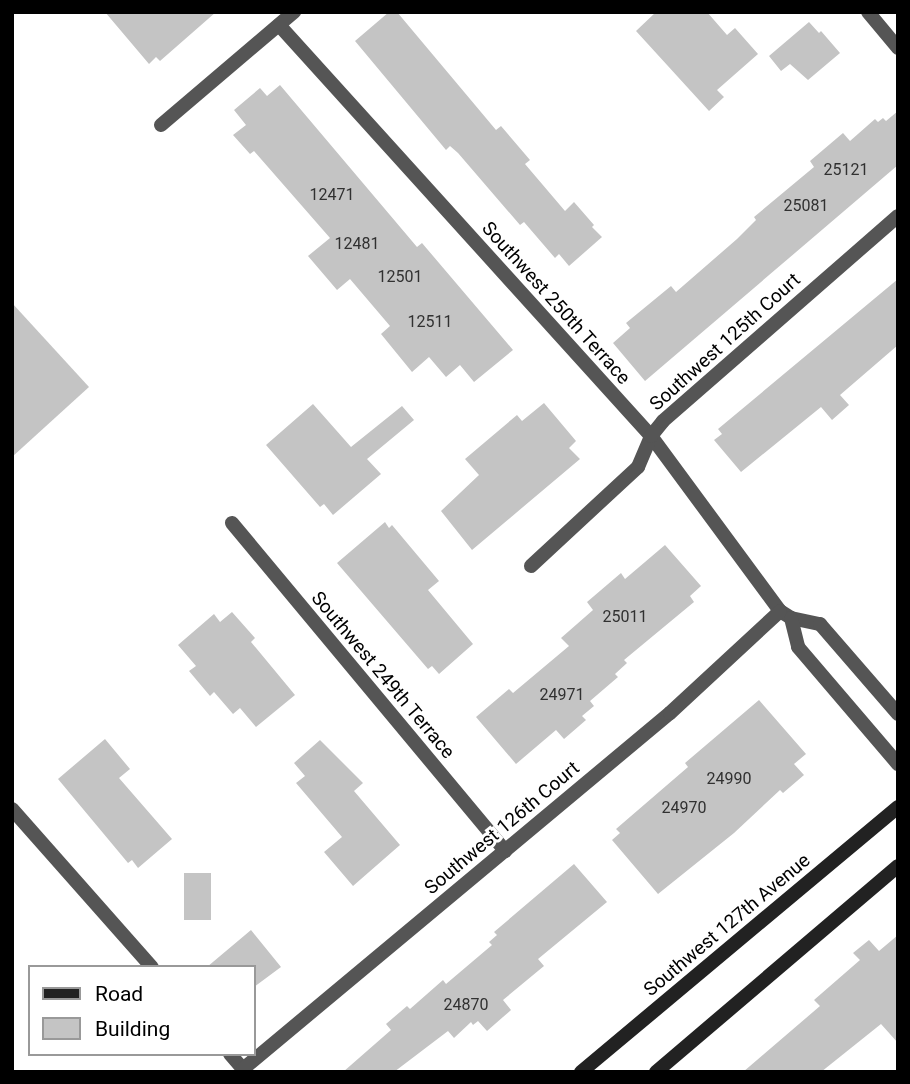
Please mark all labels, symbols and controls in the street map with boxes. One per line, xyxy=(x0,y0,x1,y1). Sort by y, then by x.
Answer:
house number: 25121 xyxy=(824,160,868,180)
house number: 12471 xyxy=(310,185,354,205)
house number: 25081 xyxy=(784,196,828,216)
street label: Southwest 250th Terrace xyxy=(477,217,635,389)
house number: 12481 xyxy=(335,234,379,254)
house number: 12501 xyxy=(378,267,422,287)
street label: Southwest 125th Court xyxy=(645,268,805,416)
house number: 12511 xyxy=(408,312,452,332)
street label: Southwest 249th Terrace xyxy=(306,587,460,763)
house number: 25011 xyxy=(603,607,647,627)
house number: 24971 xyxy=(540,685,584,705)
street label: Southwest 126th Court xyxy=(420,757,584,899)
house number: 24990 xyxy=(707,769,751,789)
house number: 24970 xyxy=(662,798,706,818)
street label: Southwest 127th Avenue xyxy=(639,849,815,1001)
legend xyxy=(28,965,256,1056)
text: Road xyxy=(95,982,143,1006)
house number: 24870 xyxy=(444,995,488,1015)
text: Building xyxy=(95,1017,170,1041)

